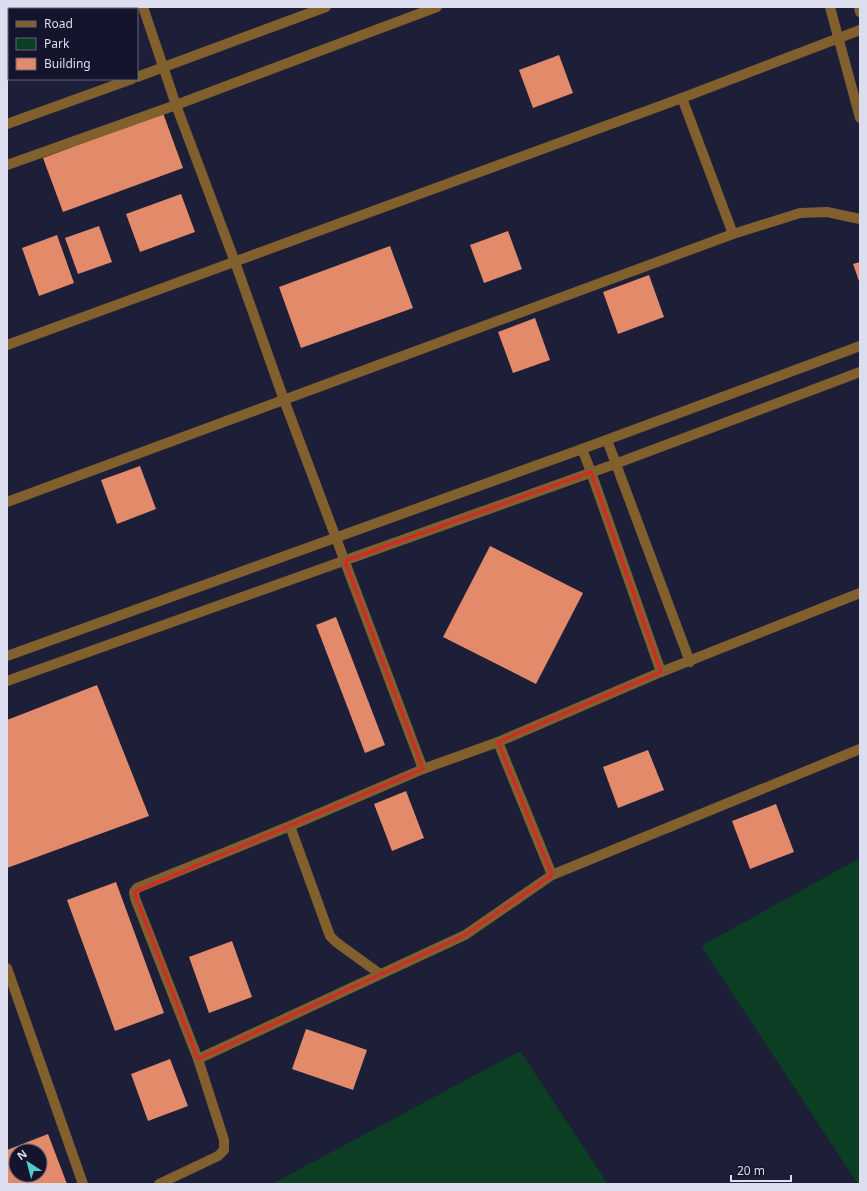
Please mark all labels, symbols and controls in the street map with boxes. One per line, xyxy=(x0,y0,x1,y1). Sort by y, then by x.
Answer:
legend xyxy=(8,8,138,80)
text: Road xyxy=(44,15,73,32)
text: Park xyxy=(44,35,70,52)
text: Building xyxy=(44,55,91,72)
north arrow xyxy=(8,1143,48,1183)
text: N xyxy=(14,1146,30,1163)
scale bar xyxy=(731,1157,791,1183)
text: 20 m xyxy=(737,1162,765,1179)

